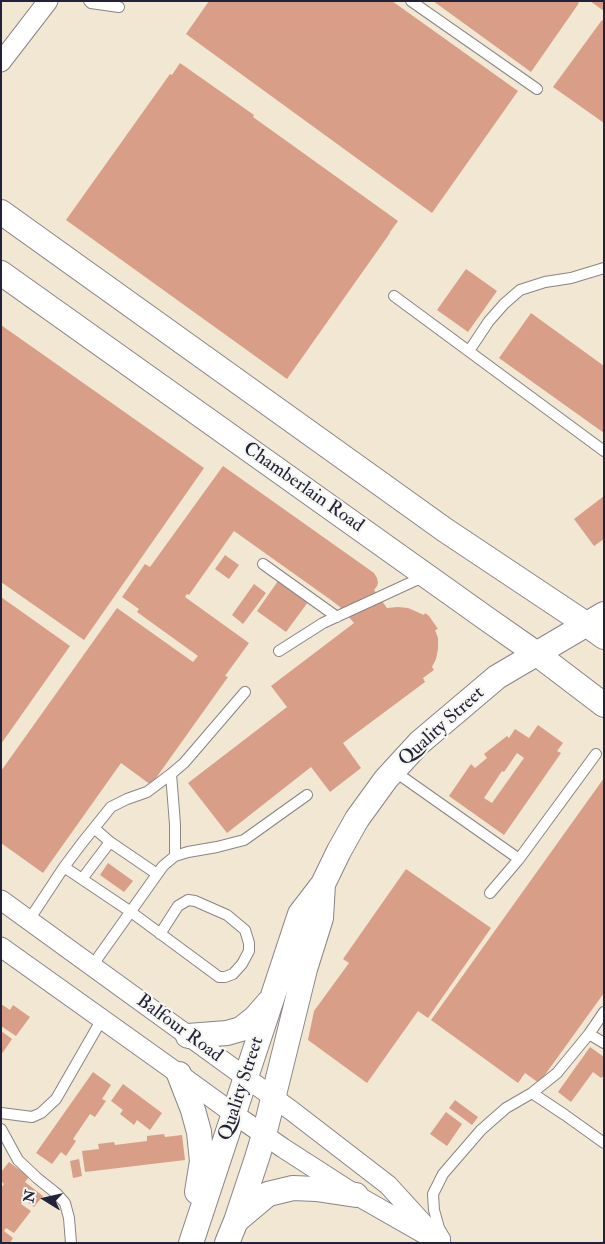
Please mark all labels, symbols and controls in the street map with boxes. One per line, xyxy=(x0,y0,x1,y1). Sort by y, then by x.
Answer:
street label: Chamberlain Road xyxy=(238,438,368,538)
street label: Quality Street xyxy=(394,682,490,772)
street label: Balfour Road xyxy=(131,990,227,1068)
street label: Quality Street xyxy=(215,1034,269,1144)
north arrow xyxy=(20,1174,70,1224)
text: N xyxy=(20,1189,39,1204)

